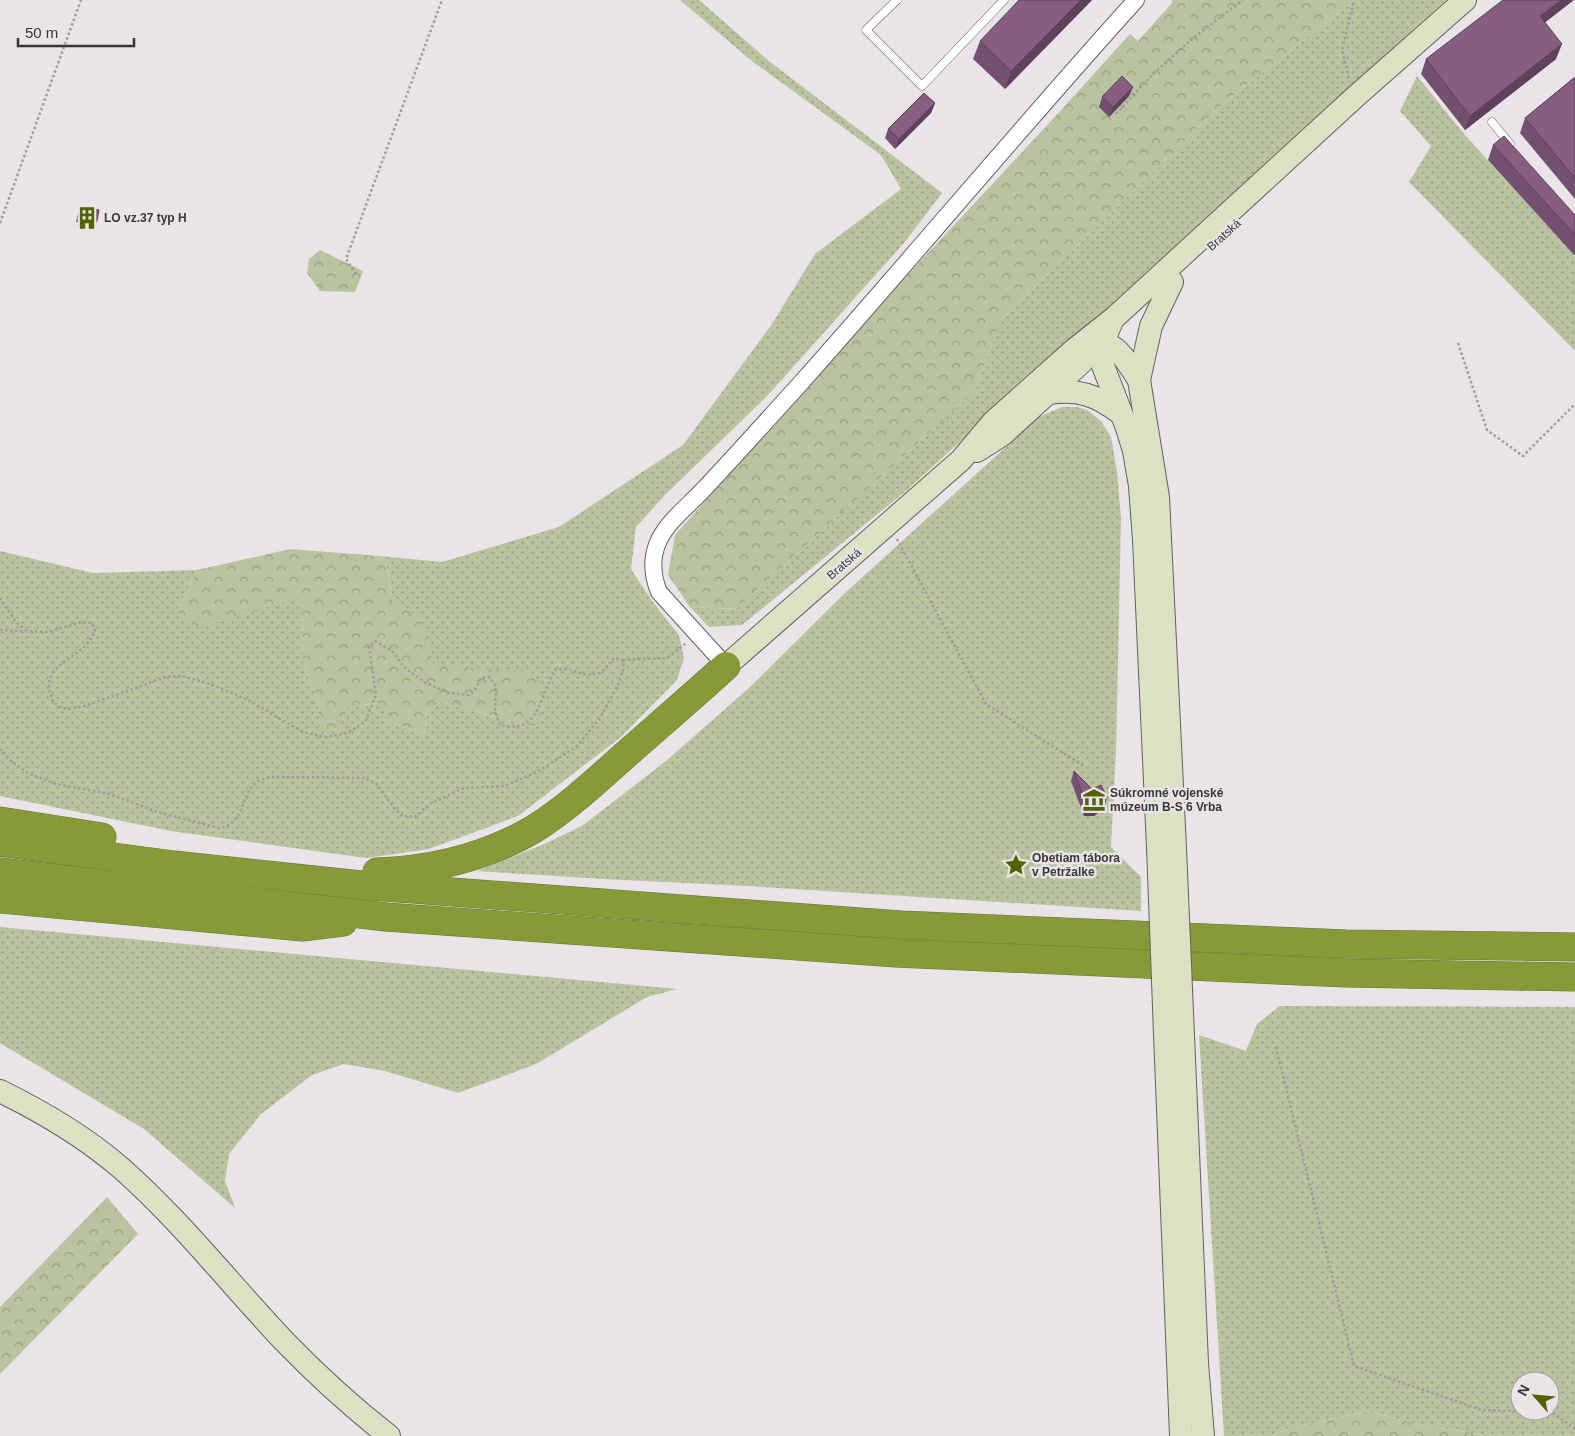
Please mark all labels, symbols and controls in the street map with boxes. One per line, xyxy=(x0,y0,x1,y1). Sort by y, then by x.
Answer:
scale bar xyxy=(18,15,134,47)
text: 50 m xyxy=(25,24,58,41)
building icon: LO vz.37 typ H xyxy=(74,205,100,231)
place label: LO vz.37 typ H xyxy=(104,211,187,225)
street label: Bratská xyxy=(1204,216,1244,254)
street label: Bratská xyxy=(824,545,864,583)
place label: Súkromné vojenské múzeum B-S 6 Vrba xyxy=(1110,786,1224,814)
museum icon: Súkromné vojenské múzeum B-S 6 Vrba xyxy=(1081,787,1107,813)
place label: Obetiam tábora v Petržalke xyxy=(1032,851,1120,879)
place icon: Obetiam tábora v Petržalke xyxy=(1003,852,1029,878)
north arrow xyxy=(1510,1371,1560,1421)
text: N xyxy=(1514,1382,1533,1398)

